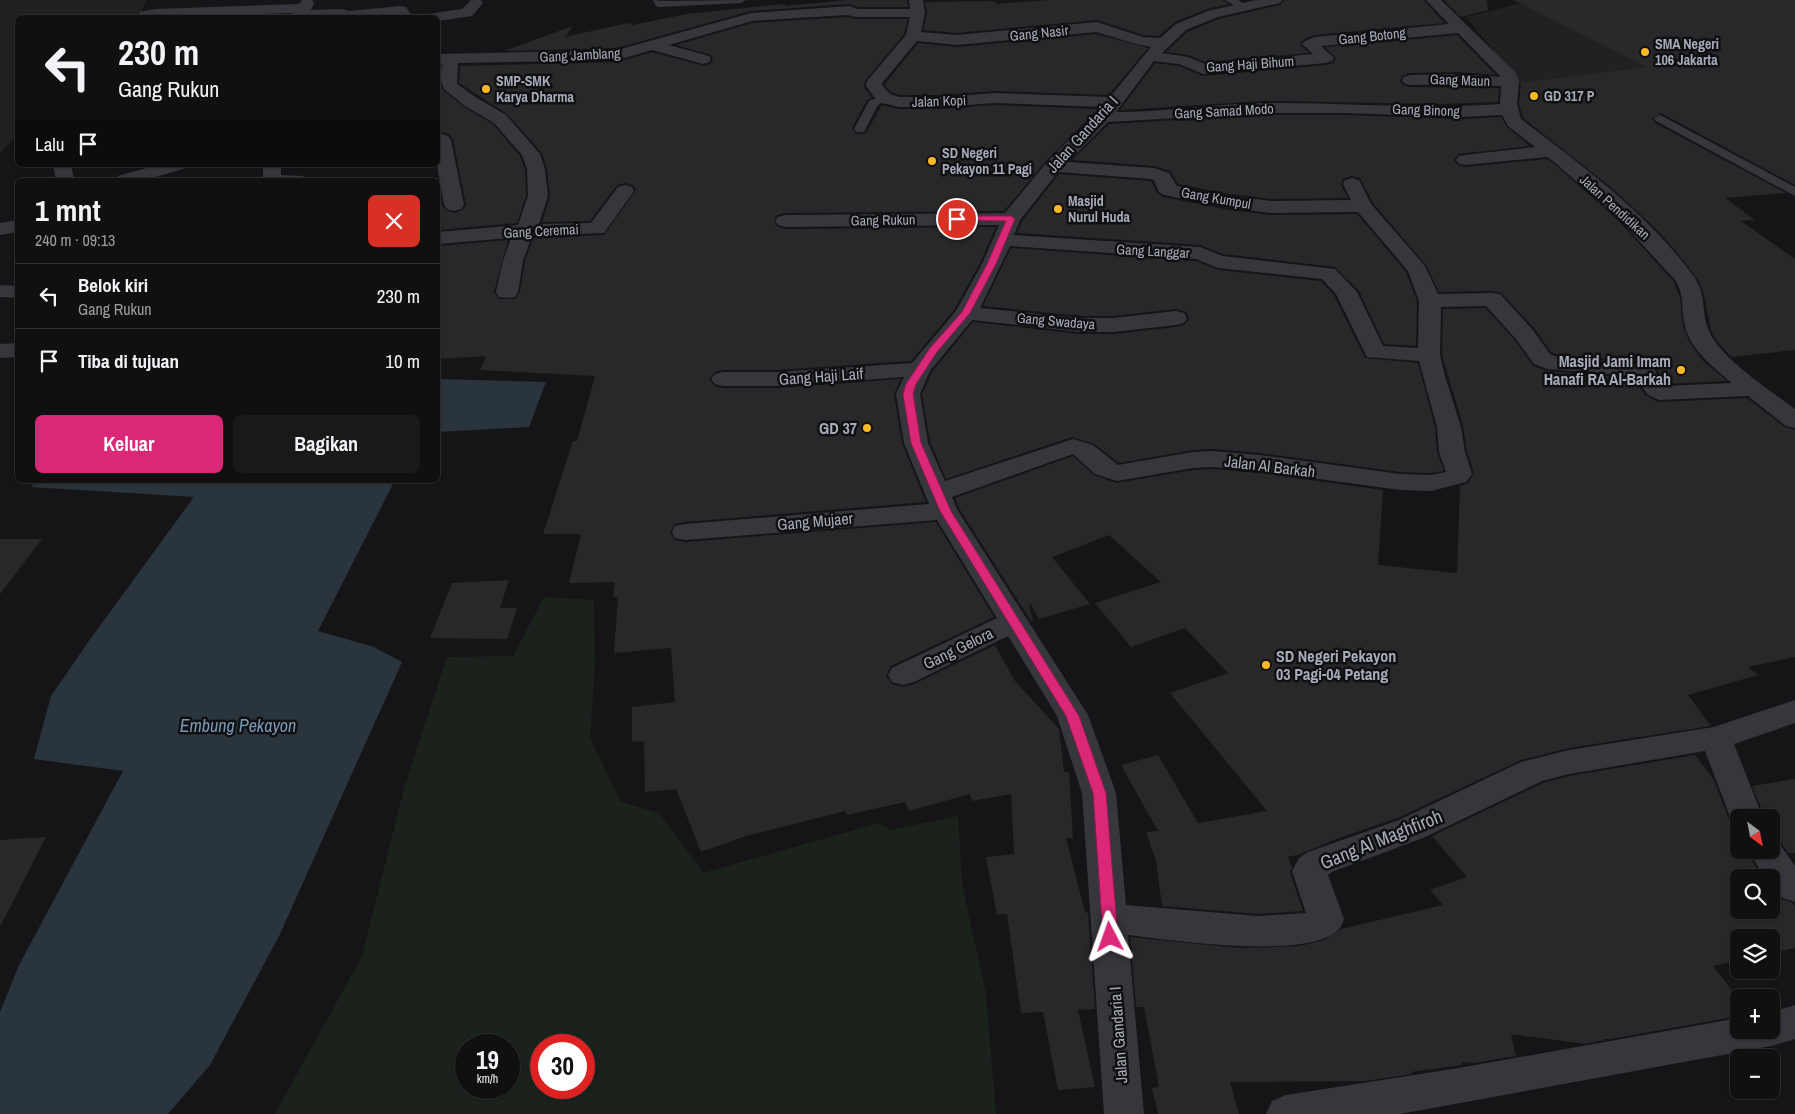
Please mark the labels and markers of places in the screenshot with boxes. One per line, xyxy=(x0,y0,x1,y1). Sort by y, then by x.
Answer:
place label: SMA Negeri 106 Jakarta xyxy=(1655,35,1719,69)
marker: SMA Negeri 106 Jakarta xyxy=(1639,46,1651,58)
place label: SMP-SMK Karya Dharma xyxy=(496,72,574,106)
marker: SMP-SMK Karya Dharma xyxy=(480,83,492,95)
place label: GD 317 P xyxy=(1544,87,1595,105)
marker: GD 317 P xyxy=(1528,90,1540,102)
place label: SD Negeri Pekayon 11 Pagi xyxy=(942,144,1032,178)
marker: SD Negeri Pekayon 11 Pagi xyxy=(926,155,938,167)
place label: Masjid Nurul Huda xyxy=(1068,192,1130,226)
pin xyxy=(936,198,978,240)
marker: Masjid Nurul Huda xyxy=(1052,203,1064,215)
place label: Masjid Jami Imam Hanafi RA Al-Barkah xyxy=(1544,350,1671,390)
marker: Masjid Jami Imam Hanafi RA Al-Barkah xyxy=(1675,364,1687,376)
place label: GD 37 xyxy=(819,417,857,439)
marker: GD 37 xyxy=(861,422,873,434)
place label: SD Negeri Pekayon 03 Pagi-04 Petang xyxy=(1276,645,1396,685)
marker: SD Negeri Pekayon 03 Pagi-04 Petang xyxy=(1260,659,1272,671)

